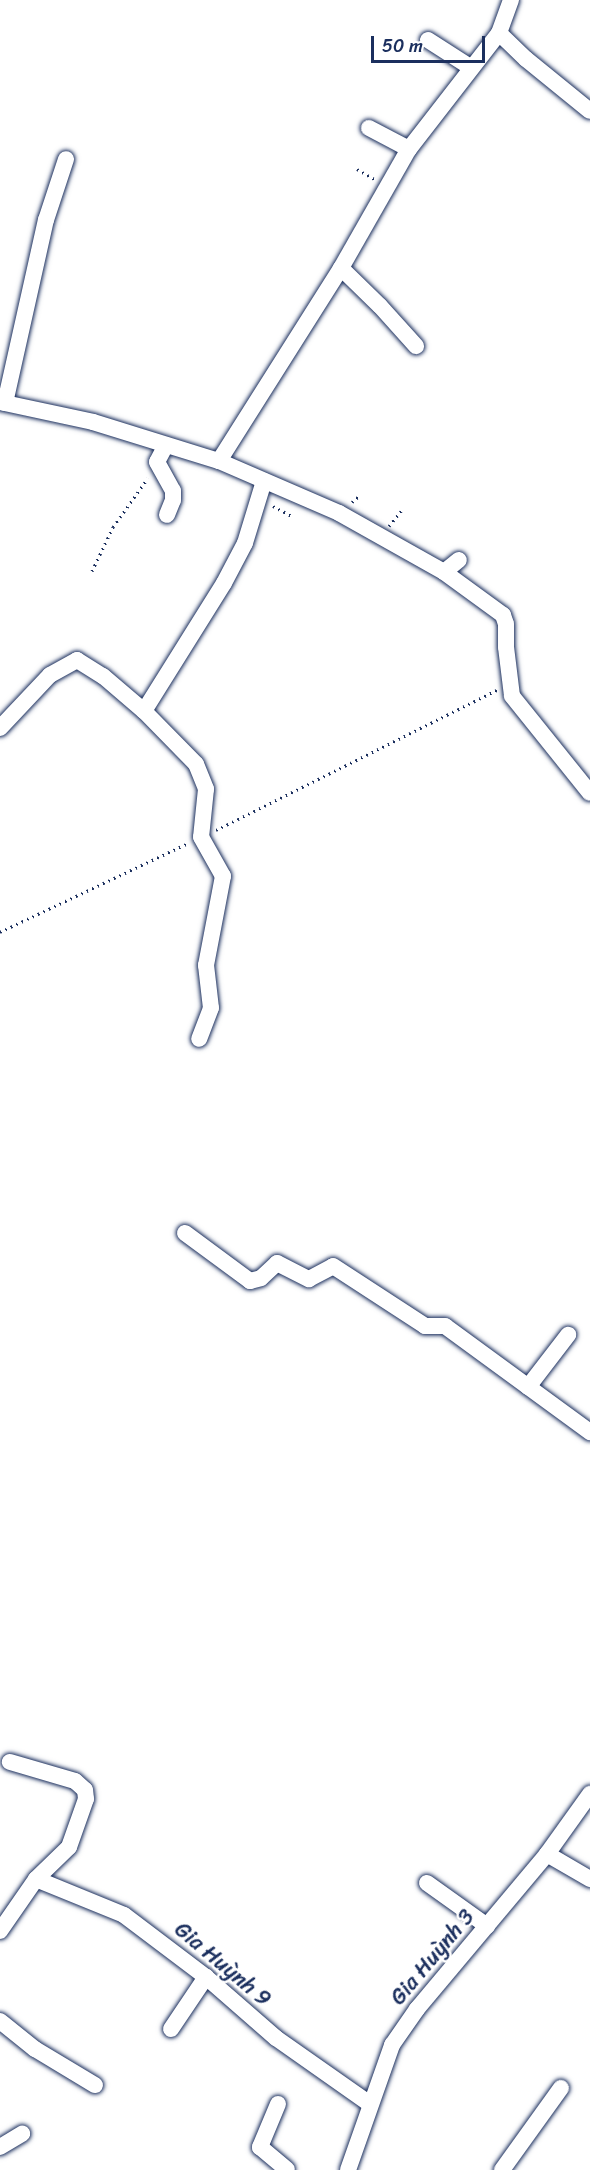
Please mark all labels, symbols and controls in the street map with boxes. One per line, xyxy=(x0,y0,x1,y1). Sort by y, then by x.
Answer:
scale bar xyxy=(374,24,488,62)
text: 50 m xyxy=(382,30,423,62)
street label: Gia Huỳnh 3 xyxy=(384,1904,480,2010)
street label: Gia Huỳnh 9 xyxy=(169,1916,277,2012)

